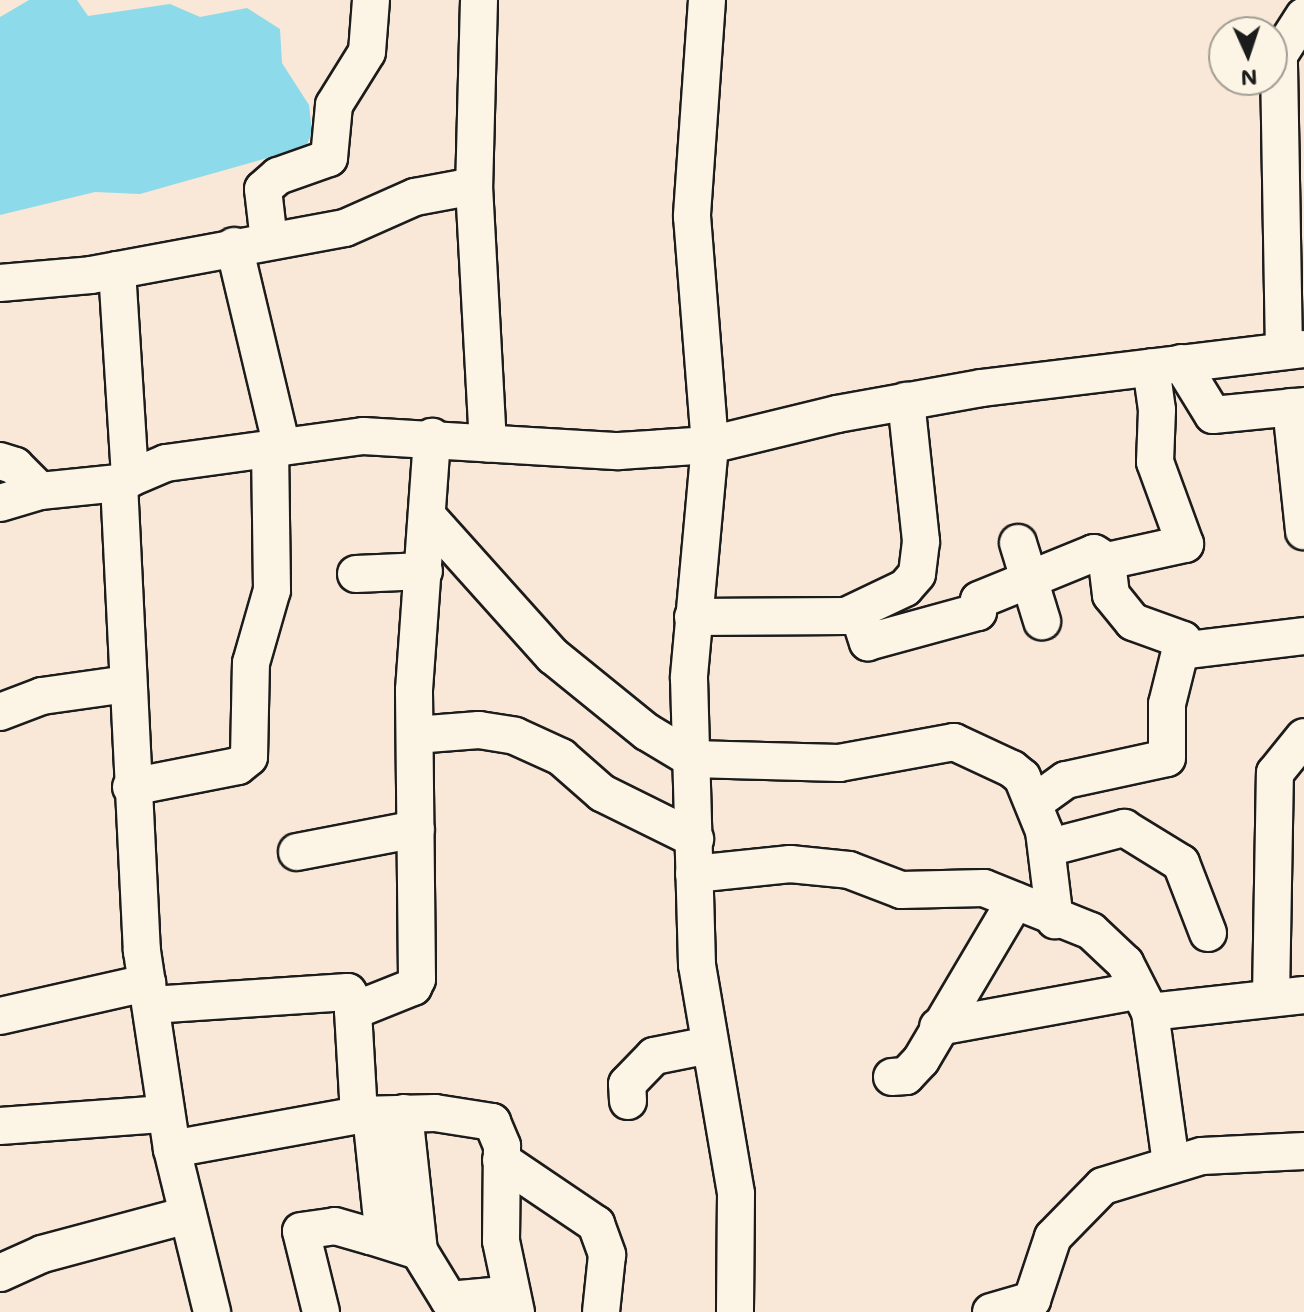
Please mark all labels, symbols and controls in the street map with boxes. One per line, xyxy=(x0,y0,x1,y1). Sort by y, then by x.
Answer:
north arrow xyxy=(1208,16,1288,96)
text: N xyxy=(1240,64,1258,93)

